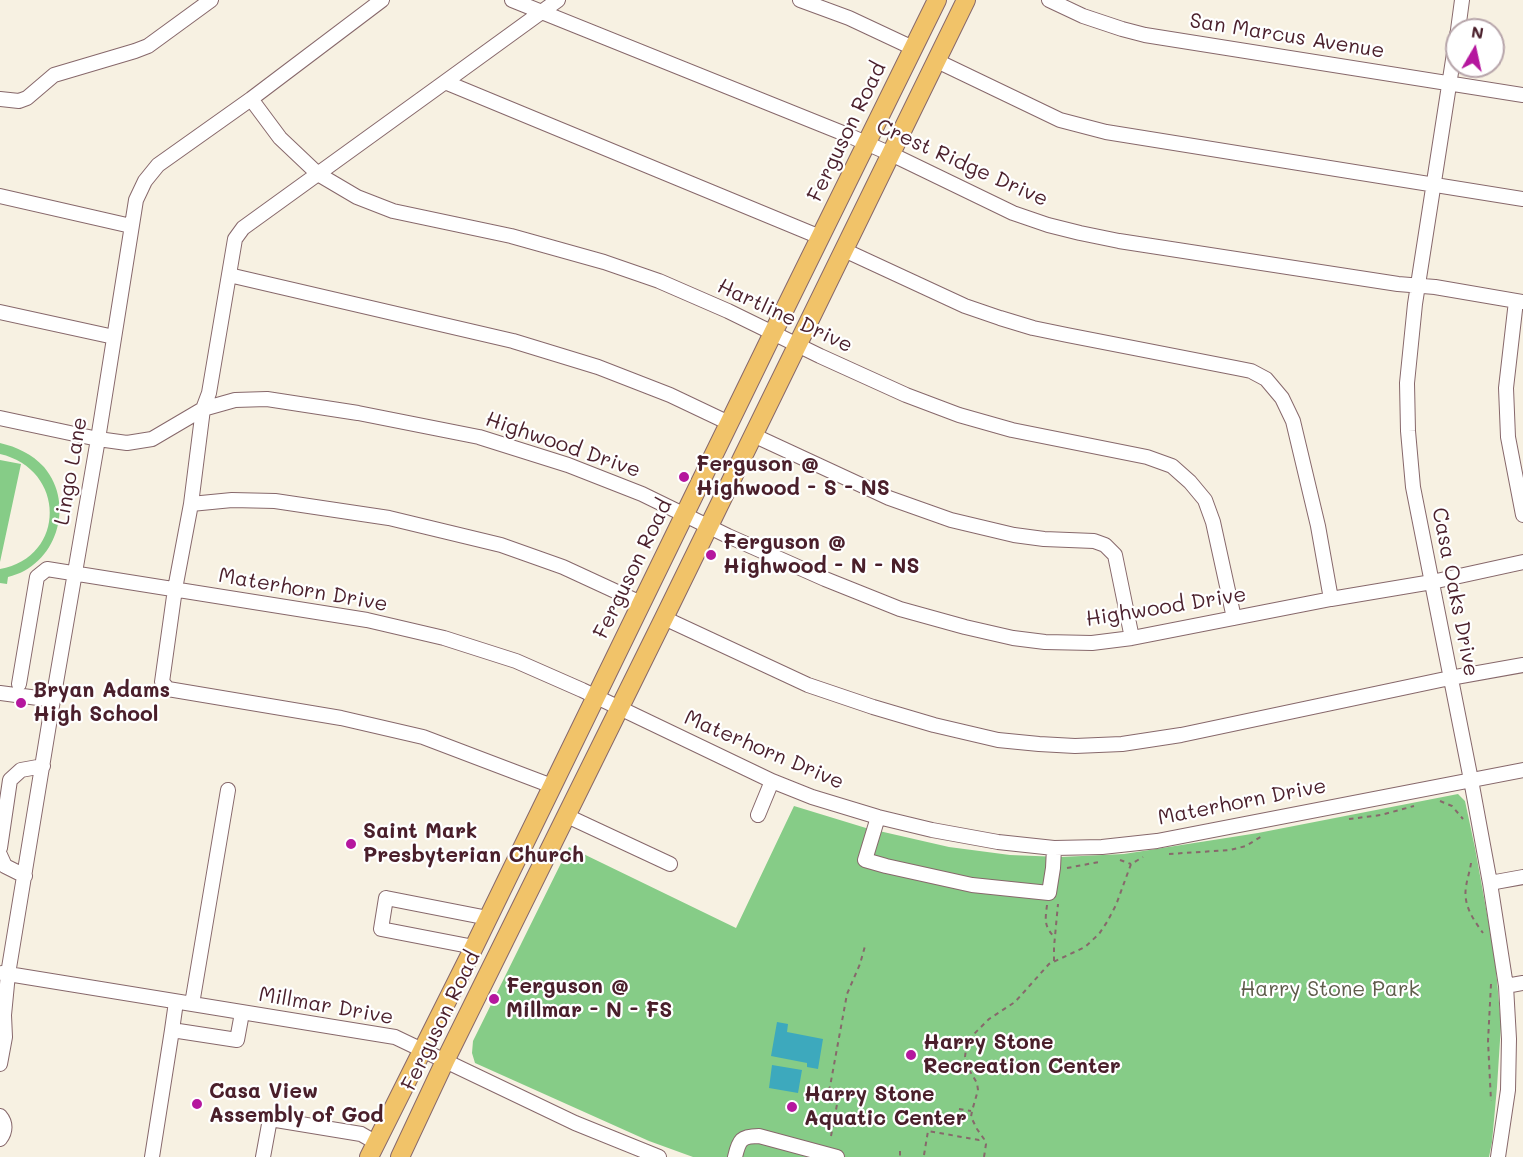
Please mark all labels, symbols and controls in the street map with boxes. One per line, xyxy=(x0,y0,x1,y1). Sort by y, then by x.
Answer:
street label: San Marcus Avenue xyxy=(1188,8,1386,64)
north arrow xyxy=(1445,18,1505,78)
text: N xyxy=(1470,20,1485,43)
street label: Ferguson Road xyxy=(802,58,892,206)
street label: Crest Ridge Drive xyxy=(872,114,1052,212)
street label: Hartline Drive xyxy=(713,274,857,358)
street label: Highwood Drive xyxy=(482,407,644,483)
street label: Lingo Lane xyxy=(49,415,93,527)
place label: Ferguson @ Highwood - S - NS xyxy=(696,452,890,502)
marker: Ferguson @ Highwood - S - NS xyxy=(677,470,691,484)
street label: Ferguson Road xyxy=(588,495,678,643)
street label: Casa Oaks Drive xyxy=(1426,505,1484,679)
place label: Ferguson @ Highwood - N - NS xyxy=(723,530,920,580)
marker: Ferguson @ Highwood - N - NS xyxy=(704,548,718,562)
street label: Materhorn Drive xyxy=(216,563,390,617)
street label: Highwood Drive xyxy=(1084,582,1248,632)
place label: Bryan Adams High School xyxy=(33,678,170,728)
marker: Bryan Adams High School xyxy=(14,696,28,710)
street label: Materhorn Drive xyxy=(680,705,848,795)
street label: Materhorn Drive xyxy=(1156,773,1328,831)
place label: Saint Mark Presbyterian Church xyxy=(363,819,584,869)
marker: Saint Mark Presbyterian Church xyxy=(344,837,358,851)
street label: Ferguson Road xyxy=(396,947,486,1095)
place label: Ferguson @ Millmar - N - FS xyxy=(506,974,672,1024)
park label: Harry Stone Park xyxy=(1240,977,1420,1003)
street label: Millmar Drive xyxy=(257,982,395,1030)
marker: Ferguson @ Millmar - N - FS xyxy=(487,992,501,1006)
place label: Harry Stone Recreation Center xyxy=(923,1030,1121,1080)
marker: Harry Stone Recreation Center xyxy=(904,1048,918,1062)
place label: Casa View Assembly of God xyxy=(209,1079,383,1129)
place label: Harry Stone Aquatic Center xyxy=(804,1082,967,1132)
marker: Casa View Assembly of God xyxy=(190,1097,204,1111)
marker: Harry Stone Aquatic Center xyxy=(785,1100,799,1114)

